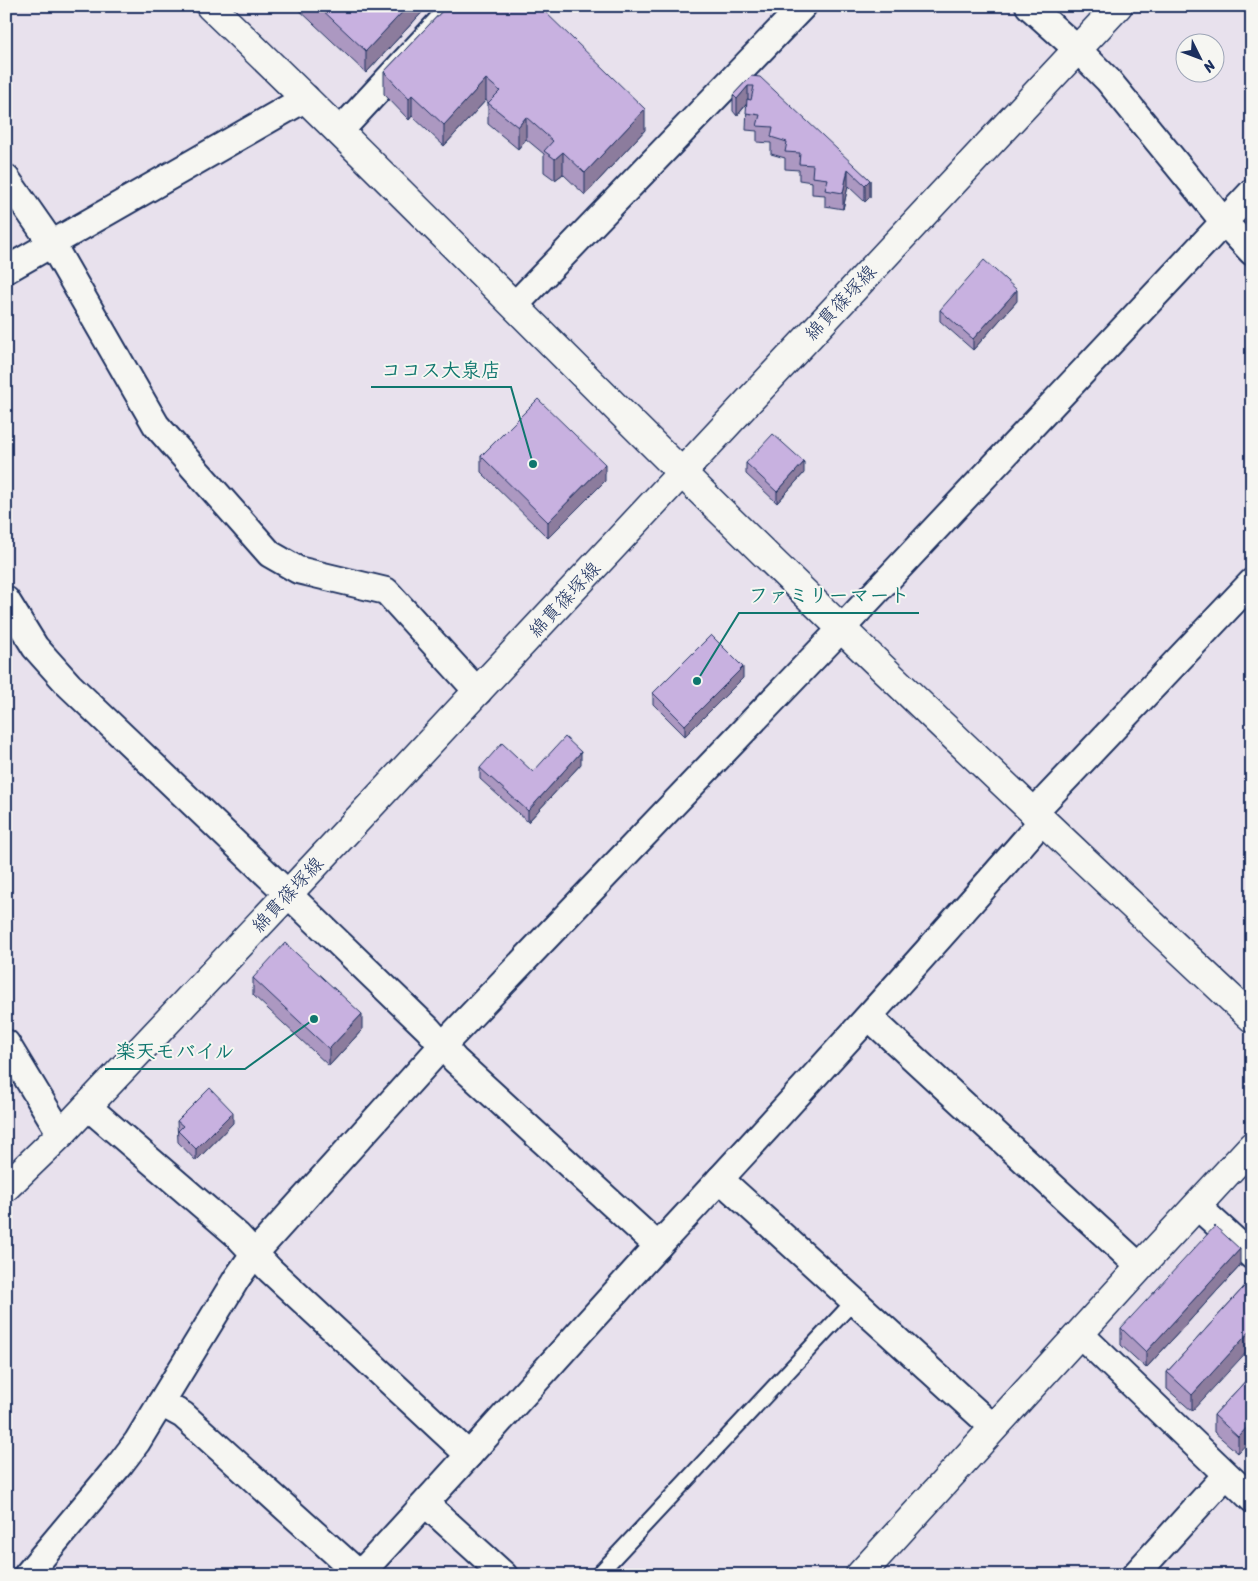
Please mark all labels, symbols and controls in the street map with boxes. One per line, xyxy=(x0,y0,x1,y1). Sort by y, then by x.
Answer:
north arrow xyxy=(1176,32,1226,82)
text: N xyxy=(1197,54,1222,79)
street label: 綿貫篠塚線 xyxy=(796,256,885,348)
callout: ココス大泉店 xyxy=(371,352,511,387)
text: ココス大泉店 xyxy=(381,353,501,388)
street label: 綿貫篠塚線 xyxy=(520,553,609,645)
callout: ファミリーマート xyxy=(739,578,919,613)
text: ファミリーマート xyxy=(749,578,909,613)
street label: 綿貫篠塚線 xyxy=(243,848,332,940)
callout: 楽天モバイル xyxy=(105,1034,245,1069)
text: 楽天モバイル xyxy=(115,1034,235,1069)

